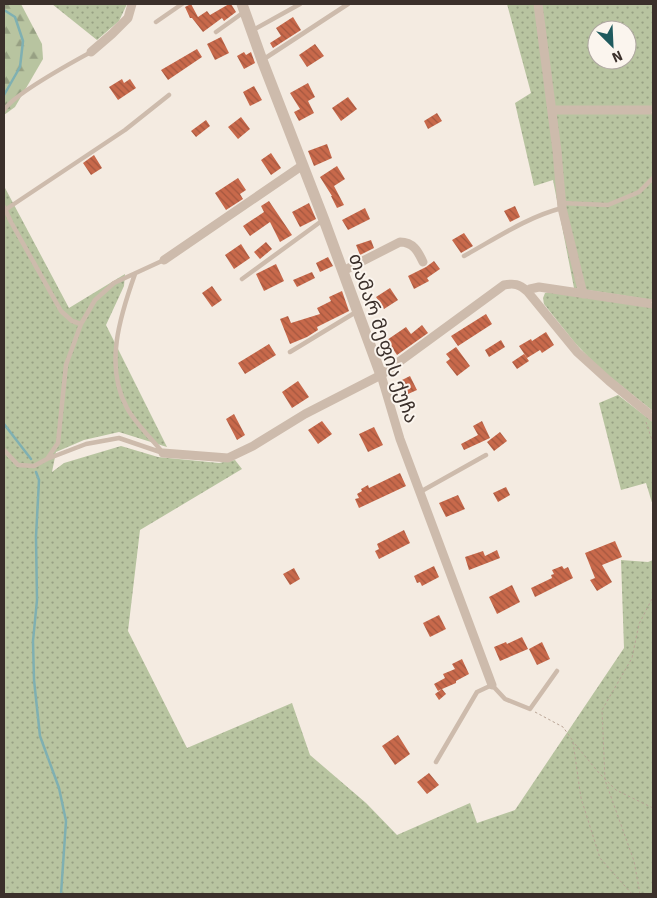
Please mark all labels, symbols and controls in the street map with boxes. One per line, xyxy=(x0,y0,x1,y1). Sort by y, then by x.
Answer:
north arrow xyxy=(587,20,637,70)
text: N xyxy=(609,47,625,66)
street label: თამარ მეფის ქუჩა xyxy=(343,250,423,426)

